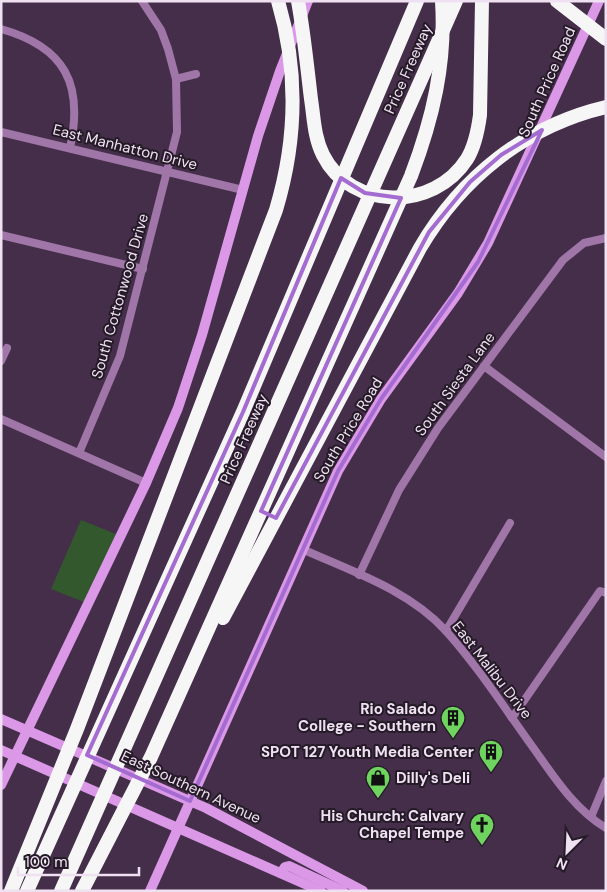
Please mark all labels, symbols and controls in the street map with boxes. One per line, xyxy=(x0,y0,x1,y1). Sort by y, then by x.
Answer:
street label: Price Freeway xyxy=(379,20,437,117)
street label: South Price Road xyxy=(514,24,580,140)
street label: East Manhatton Drive xyxy=(51,119,199,175)
street label: South Cottonwood Drive xyxy=(87,211,153,381)
street label: South Siesta Lane xyxy=(410,328,500,440)
street label: South Price Road xyxy=(309,374,387,486)
street label: Price Freeway xyxy=(215,390,273,487)
street label: East Malibu Drive xyxy=(448,617,536,723)
place label: Rio Salado College - Southern xyxy=(298,699,436,736)
building icon: Rio Salado College - Southern xyxy=(440,705,466,739)
building icon: SPOT 127 Youth Media Center xyxy=(478,739,504,773)
place label: SPOT 127 Youth Media Center xyxy=(261,742,474,762)
street label: East Southern Avenue xyxy=(118,746,264,828)
shop icon: Dilly's Deli xyxy=(365,765,391,799)
place label: Dilly's Deli xyxy=(396,768,470,788)
place label: His Church: Calvary Chapel Tempe xyxy=(320,806,464,843)
church icon: His Church: Calvary Chapel Tempe xyxy=(469,812,495,846)
north arrow xyxy=(542,827,592,877)
scale bar xyxy=(18,844,139,876)
text: 100 m xyxy=(25,852,68,872)
text: N xyxy=(553,854,570,874)

